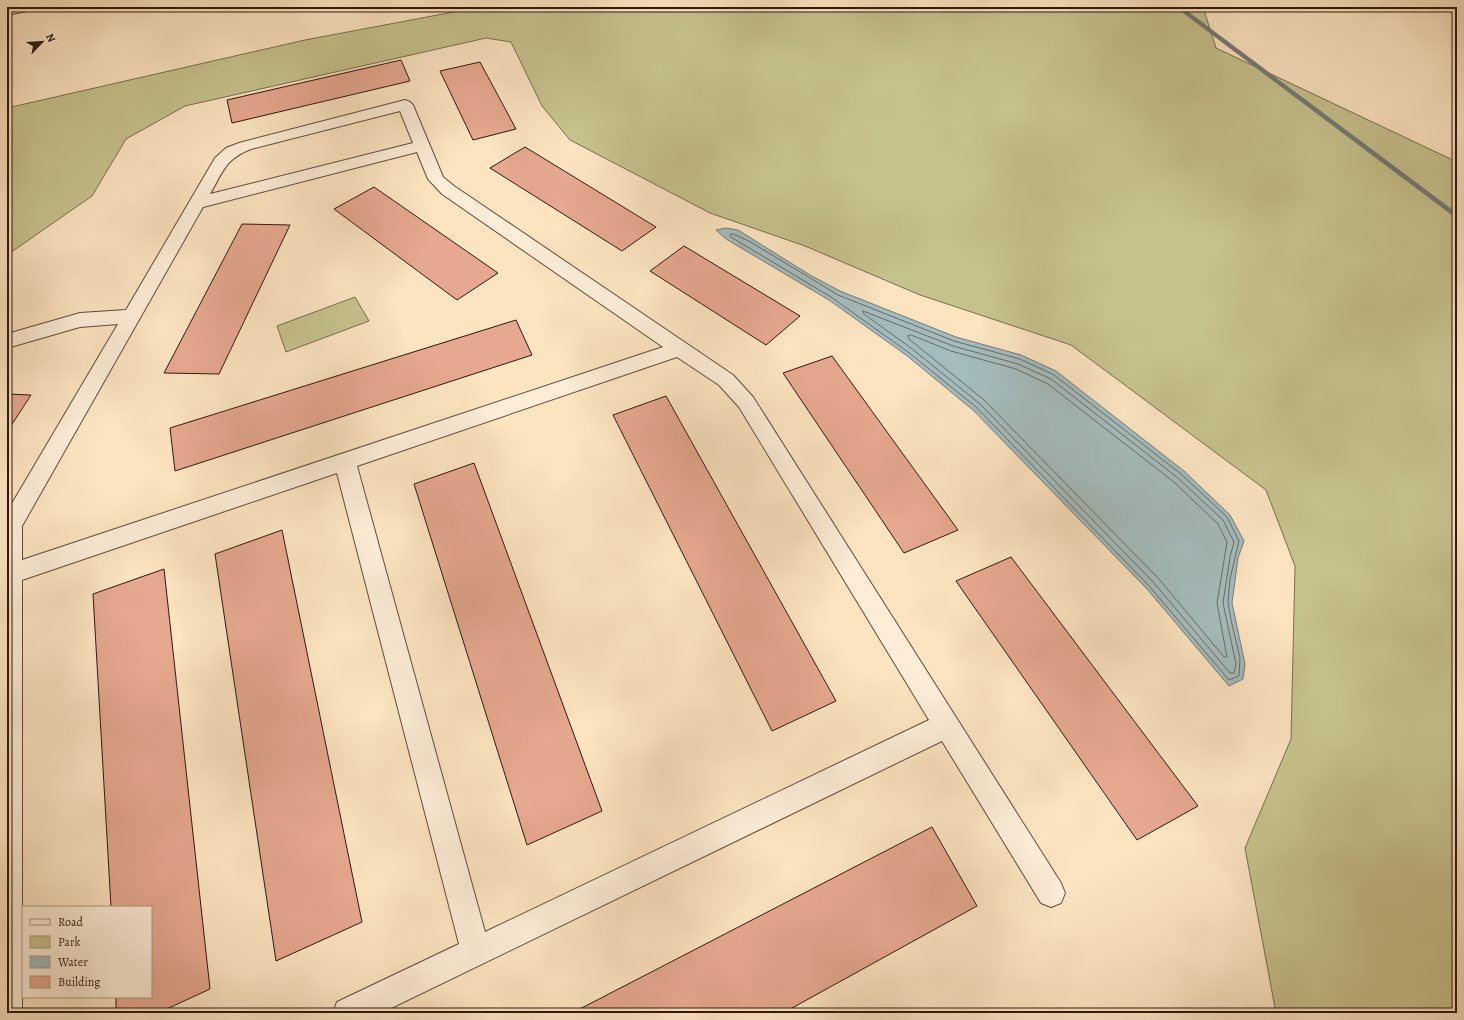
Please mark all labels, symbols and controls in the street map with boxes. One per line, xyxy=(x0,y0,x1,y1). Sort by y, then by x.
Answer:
north arrow xyxy=(22,22,62,62)
text: N xyxy=(42,31,59,45)
legend xyxy=(22,906,152,998)
text: Road xyxy=(58,914,84,930)
text: Park xyxy=(58,934,81,950)
text: Water xyxy=(57,954,88,970)
text: Building xyxy=(58,974,100,990)

